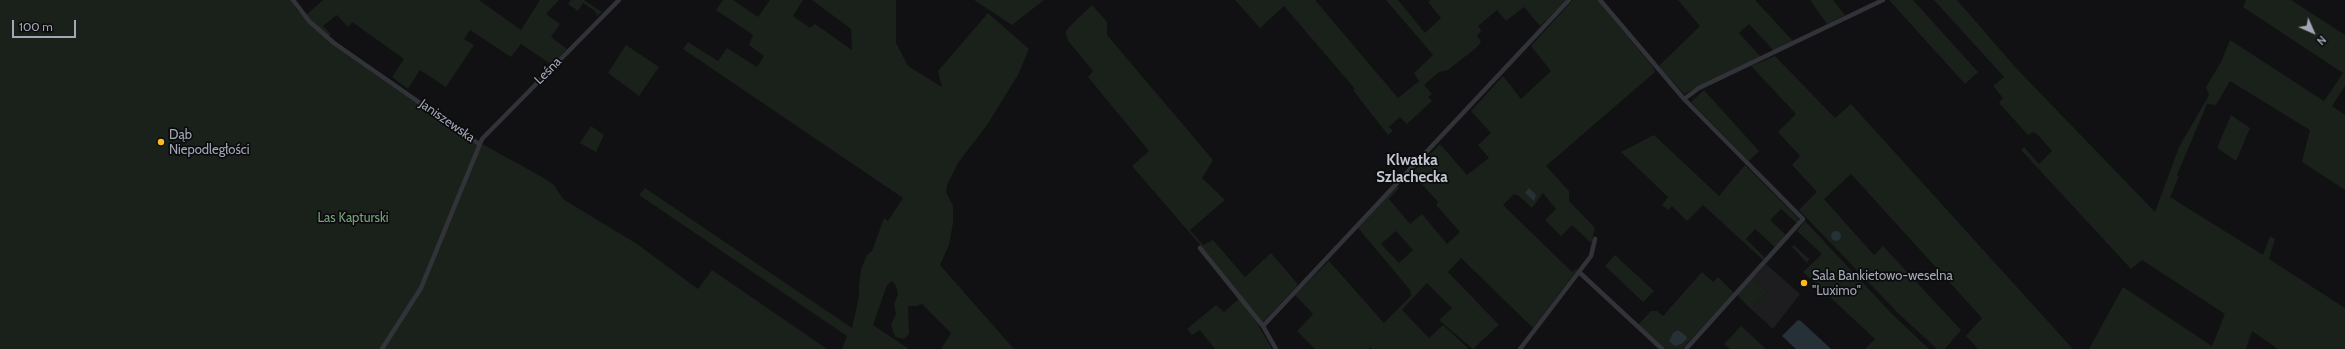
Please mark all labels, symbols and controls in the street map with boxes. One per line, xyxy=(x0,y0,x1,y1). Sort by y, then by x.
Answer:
scale bar xyxy=(14,12,78,38)
north arrow xyxy=(2293,12,2333,52)
text: 100 m xyxy=(19,19,53,34)
text: N xyxy=(2314,33,2329,48)
street label: Leśna xyxy=(531,54,565,88)
street label: Janiszewska xyxy=(416,96,478,146)
place label: Dąb Niepodległości xyxy=(169,127,249,158)
marker: Dąb Niepodległości xyxy=(156,137,166,147)
district label: Klwatka Szlachecka xyxy=(1376,152,1448,187)
park label: Las Kapturski xyxy=(317,210,389,226)
place label: Sala Bankietowo-weselna "Luximo" xyxy=(1812,268,1953,299)
marker: Sala Bankietowo-weselna "Luximo" xyxy=(1799,278,1809,288)

